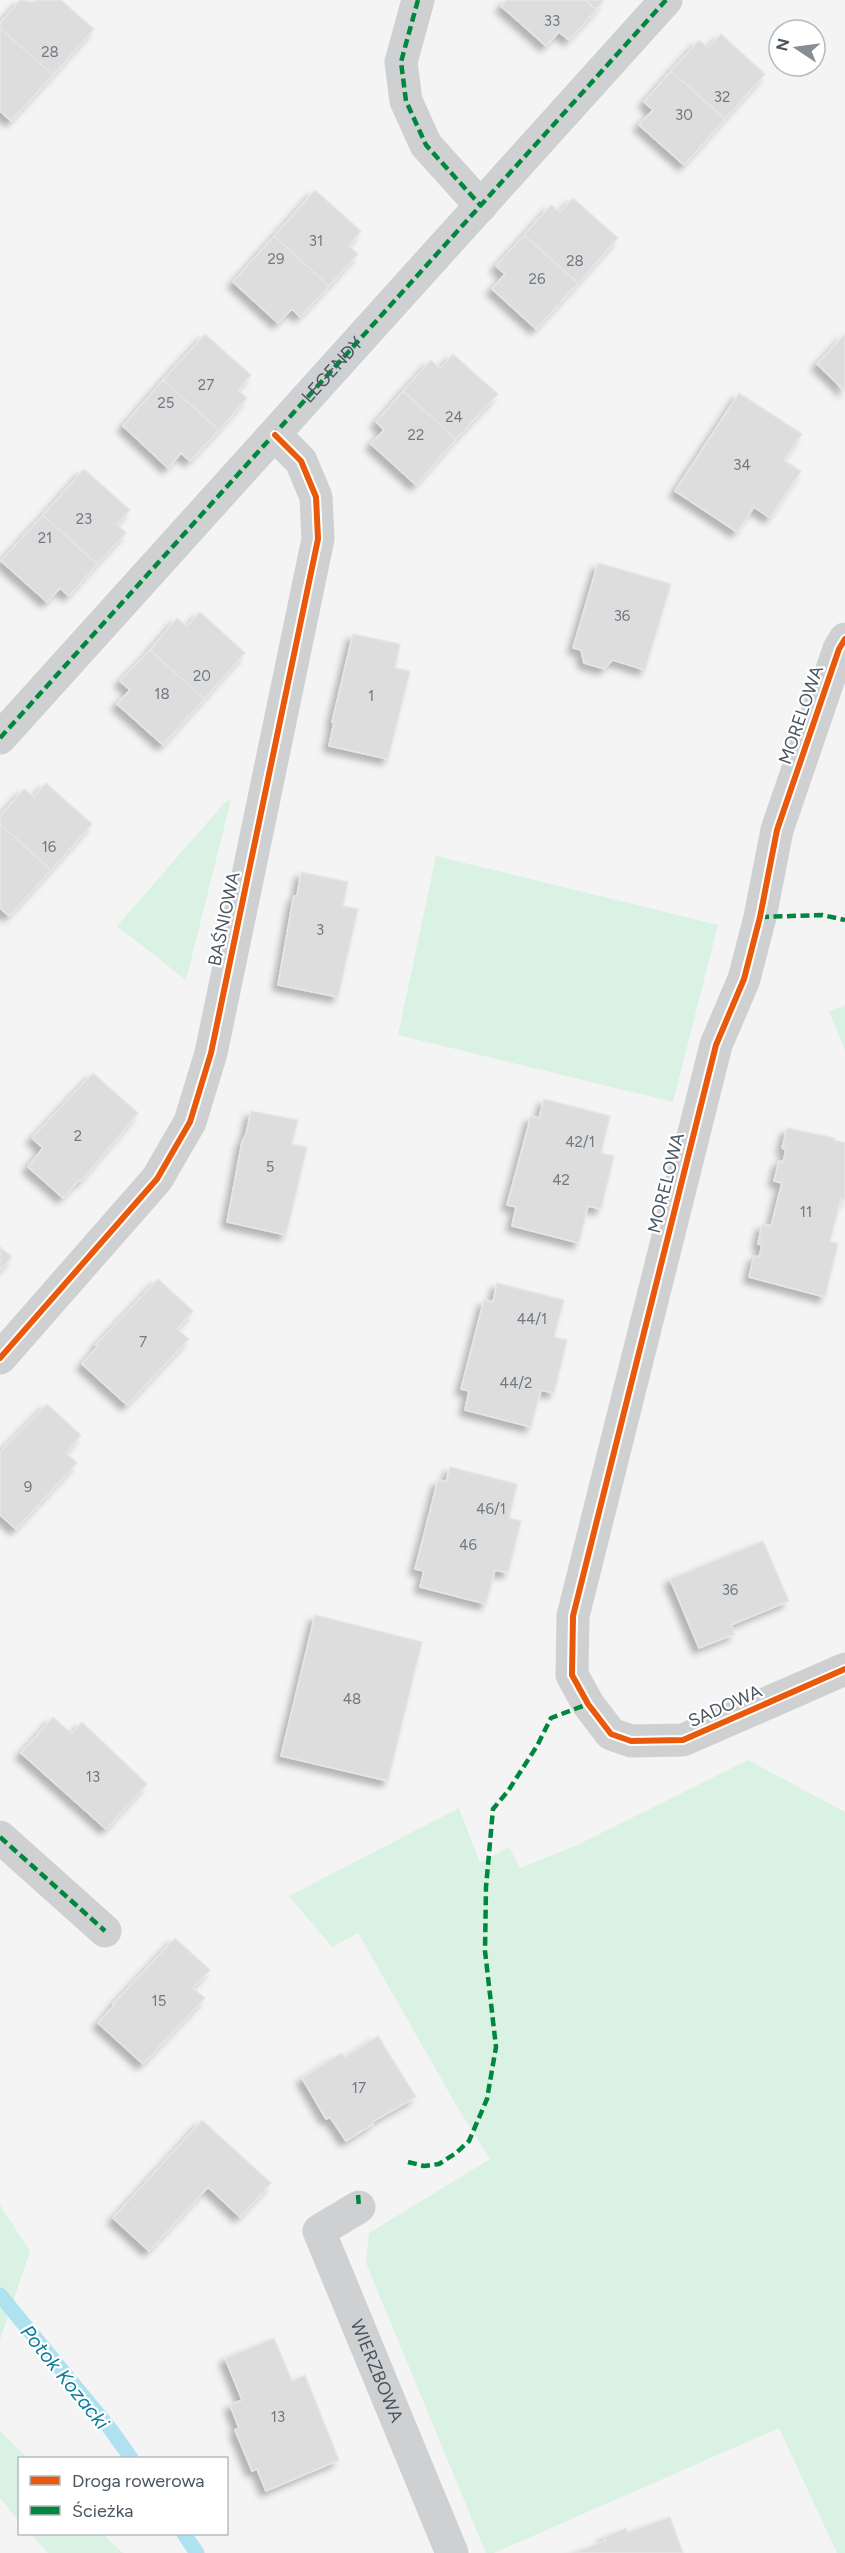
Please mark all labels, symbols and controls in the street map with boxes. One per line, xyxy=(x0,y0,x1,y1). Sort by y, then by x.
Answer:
house number: 33 xyxy=(544,12,560,30)
north arrow xyxy=(767,18,827,78)
text: N xyxy=(772,37,794,53)
house number: 28 xyxy=(41,43,59,61)
house number: 32 xyxy=(714,88,730,106)
house number: 30 xyxy=(675,106,693,124)
house number: 31 xyxy=(309,232,323,250)
house number: 29 xyxy=(268,250,284,268)
house number: 28 xyxy=(566,252,584,270)
house number: 26 xyxy=(529,270,546,288)
street label: LEGENDY xyxy=(297,332,368,407)
house number: 27 xyxy=(198,376,214,394)
house number: 25 xyxy=(157,394,175,412)
house number: 24 xyxy=(445,408,463,426)
house number: 22 xyxy=(408,426,424,444)
house number: 34 xyxy=(733,456,751,474)
house number: 23 xyxy=(76,510,92,528)
house number: 21 xyxy=(38,529,52,547)
house number: 36 xyxy=(614,607,631,625)
street label: MORELOWA xyxy=(774,663,828,767)
house number: 20 xyxy=(193,667,211,685)
house number: 18 xyxy=(154,685,170,703)
house number: 1 xyxy=(368,687,374,705)
house number: 16 xyxy=(42,838,57,856)
street label: BAŚNIOWA xyxy=(203,870,245,968)
house number: 3 xyxy=(316,921,324,939)
house number: 2 xyxy=(74,1127,82,1145)
street label: MORELOWA xyxy=(643,1130,689,1236)
house number: 42/1 xyxy=(565,1133,595,1151)
house number: 5 xyxy=(266,1158,274,1176)
house number: 42 xyxy=(552,1171,570,1189)
house number: 11 xyxy=(800,1203,812,1221)
house number: 44/1 xyxy=(517,1310,547,1328)
house number: 7 xyxy=(139,1333,147,1351)
house number: 44/2 xyxy=(500,1374,532,1392)
house number: 9 xyxy=(24,1478,32,1496)
house number: 46/1 xyxy=(476,1500,506,1518)
house number: 46 xyxy=(459,1536,477,1554)
house number: 36 xyxy=(722,1581,739,1599)
street label: SADOWA xyxy=(685,1680,765,1732)
house number: 48 xyxy=(343,1690,361,1708)
house number: 13 xyxy=(86,1768,100,1786)
house number: 15 xyxy=(152,1992,166,2010)
house number: 17 xyxy=(352,2079,366,2097)
street label: WIERZBOWA xyxy=(346,2316,408,2426)
water label: Potok Kozacki xyxy=(16,2320,115,2434)
house number: 13 xyxy=(271,2408,285,2426)
legend xyxy=(18,2457,228,2535)
text: Droga rowerowa xyxy=(72,2470,204,2492)
text: Ścieżka xyxy=(72,2500,133,2522)

